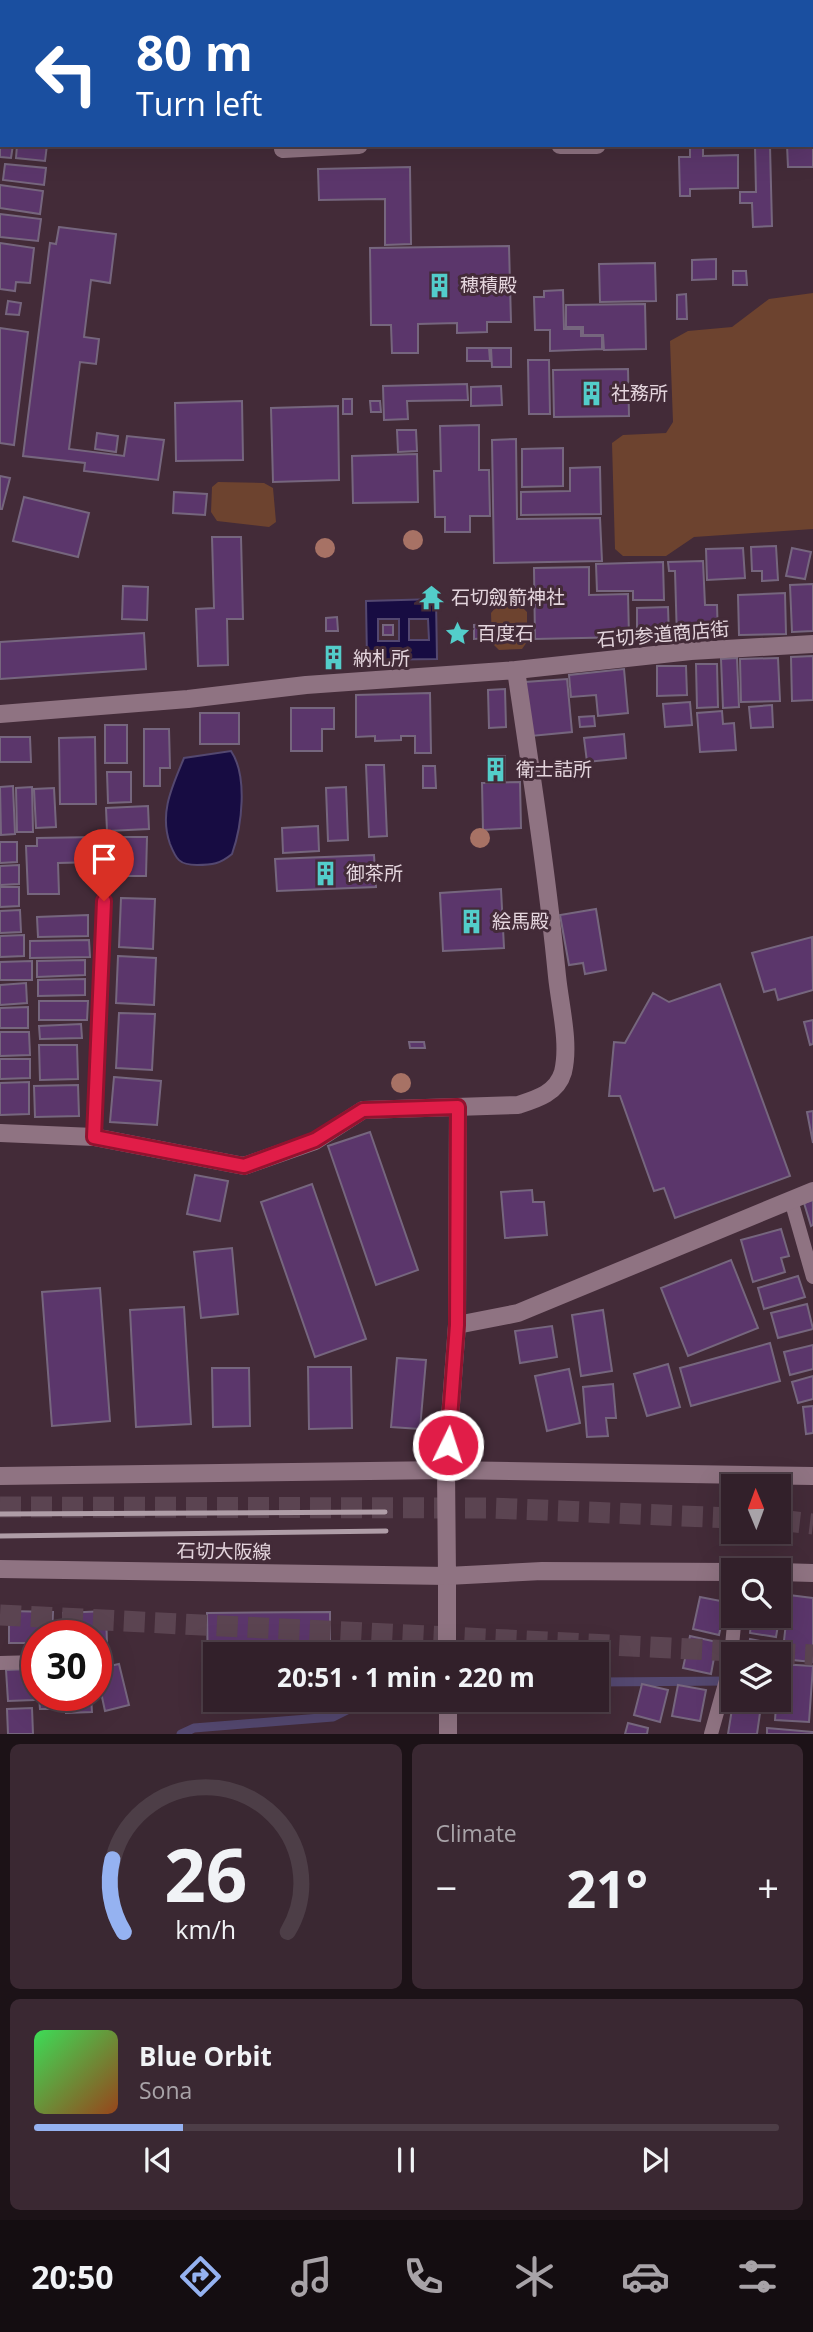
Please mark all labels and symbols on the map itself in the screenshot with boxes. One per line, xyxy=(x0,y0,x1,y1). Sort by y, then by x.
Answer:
building icon: 穂積殿 xyxy=(426,271,454,299)
place label: 穂積殿 xyxy=(460,272,517,298)
building icon: 社務所 xyxy=(577,379,605,407)
place label: 社務所 xyxy=(611,380,668,406)
temple icon: 石切劔箭神社 xyxy=(417,583,445,611)
place label: 石切劔箭神社 xyxy=(451,584,565,610)
street label: 石切参道商店街 xyxy=(596,615,730,653)
place icon: 百度石 xyxy=(443,619,471,647)
place label: 百度石 xyxy=(477,620,534,646)
building icon: 納札所 xyxy=(319,644,347,672)
place label: 納札所 xyxy=(353,645,410,671)
building icon: 衛士詰所 xyxy=(482,755,510,783)
place label: 衛士詰所 xyxy=(516,756,592,782)
pin xyxy=(74,829,134,901)
building icon: 御茶所 xyxy=(312,859,340,887)
place label: 御茶所 xyxy=(346,860,403,886)
building icon: 絵馬殿 xyxy=(458,907,486,935)
place label: 絵馬殿 xyxy=(492,908,549,934)
position arrow xyxy=(411,1408,485,1482)
north arrow xyxy=(721,1474,791,1544)
street label: 石切大阪線 xyxy=(176,1537,272,1565)
speed limit sign: 30 xyxy=(21,1620,112,1711)

